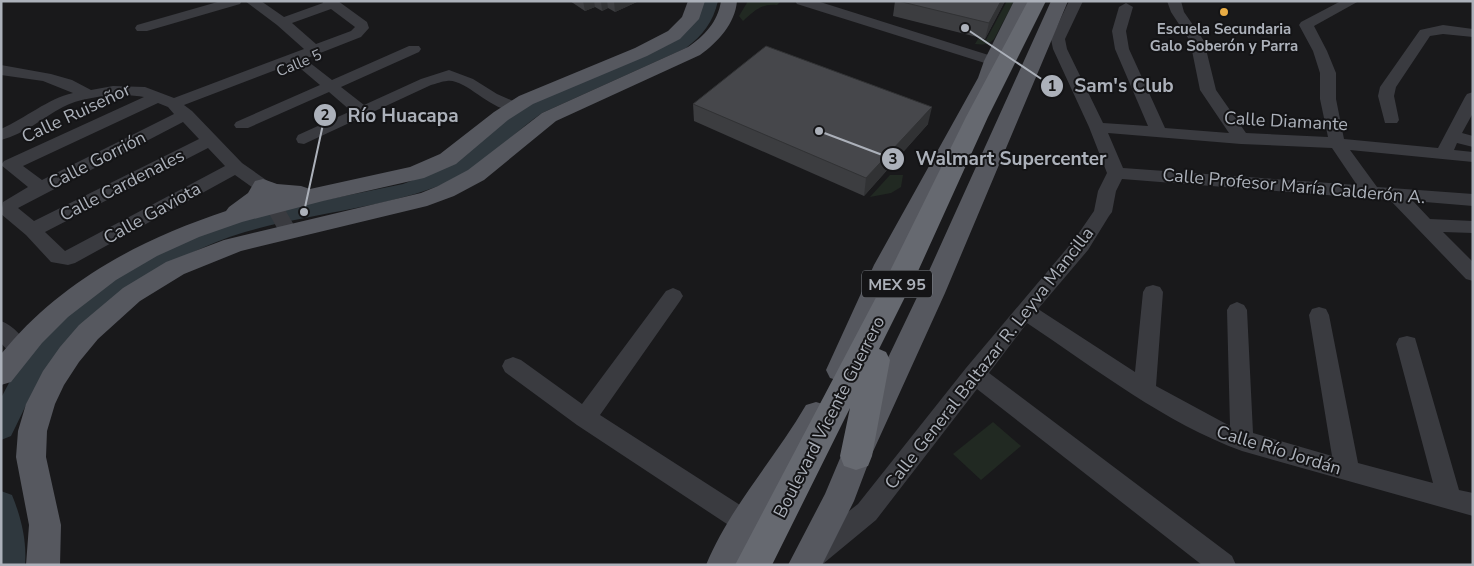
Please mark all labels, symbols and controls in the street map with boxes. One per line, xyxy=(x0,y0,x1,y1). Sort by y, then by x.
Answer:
marker: Escuela Secundaria Galo Soberón y Parra xyxy=(1218,6,1230,18)
place label: Escuela Secundaria Galo Soberón y Parra xyxy=(1150,19,1298,56)
street label: Calle 5 xyxy=(273,45,325,81)
callout: Sam's Club xyxy=(1040,69,1184,103)
text: Sam's Club xyxy=(1074,73,1174,99)
text: 1 xyxy=(1047,76,1057,96)
street label: Calle Ruiseñor xyxy=(18,77,135,149)
callout: Río Huacapa xyxy=(313,98,469,132)
text: Río Huacapa xyxy=(347,103,459,129)
text: 2 xyxy=(320,105,330,125)
street label: Calle Diamante xyxy=(1223,106,1349,136)
street label: Calle Gorrión xyxy=(44,125,150,195)
callout: Walmart Supercenter xyxy=(880,142,1116,176)
street label: Calle Cardenales xyxy=(55,143,189,227)
text: Walmart Supercenter xyxy=(915,146,1107,172)
text: 3 xyxy=(888,149,898,169)
street label: Calle Profesor María Calderón A. xyxy=(1162,163,1426,209)
street label: Calle Gaviota xyxy=(99,176,205,250)
street label: Calle General Baltazar R. Leyva Mancilla xyxy=(879,222,1099,494)
road number: MEX 95 xyxy=(862,270,932,298)
street label: Boulevard Vicente Guerrero xyxy=(768,312,890,522)
street label: Calle Río Jordán xyxy=(1214,420,1344,480)

